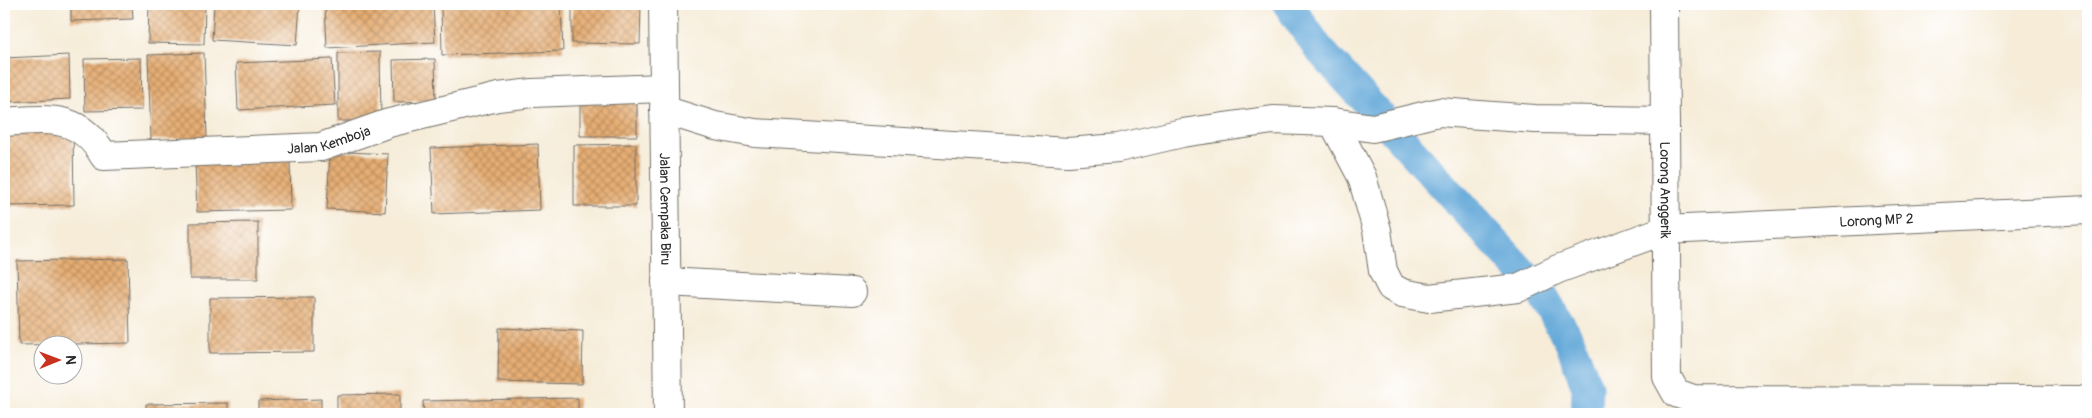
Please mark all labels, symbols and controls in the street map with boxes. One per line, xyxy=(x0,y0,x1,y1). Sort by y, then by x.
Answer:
street label: Jalan Kemboja xyxy=(287,122,372,157)
street label: Lorong Anggerik xyxy=(1657,141,1674,239)
street label: Jalan Cempaka Biru xyxy=(656,153,675,265)
street label: Lorong MP 2 xyxy=(1839,210,1914,230)
north arrow xyxy=(32,336,82,386)
text: N xyxy=(62,355,79,365)

